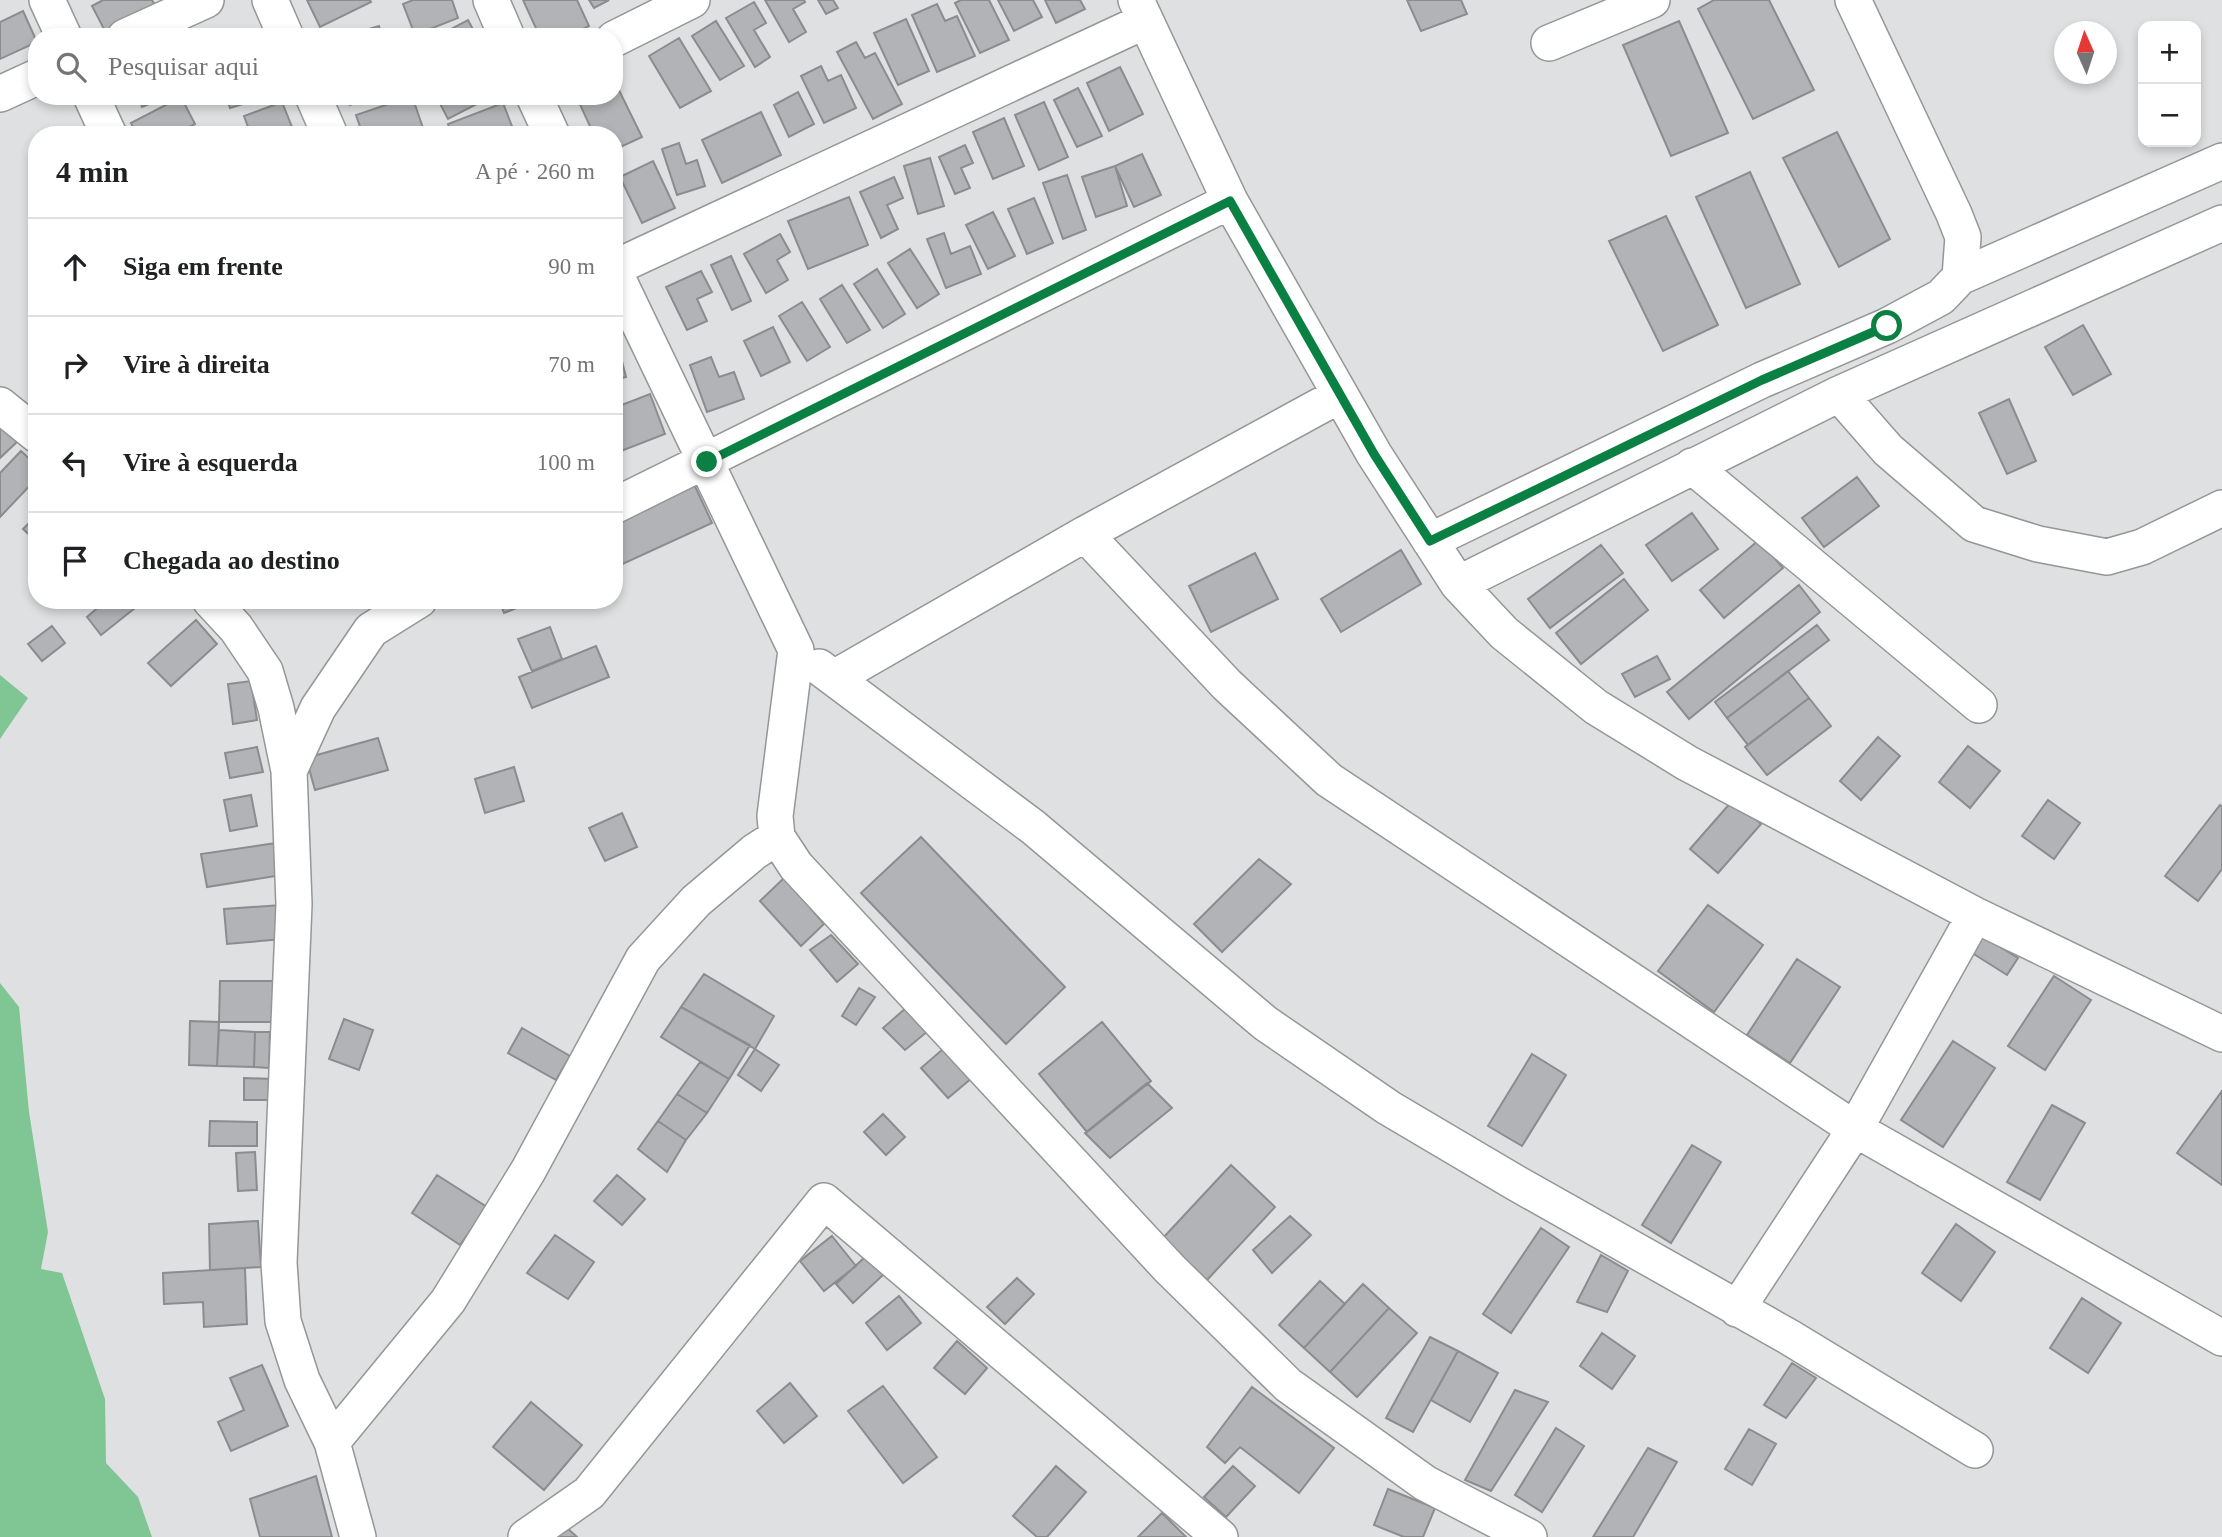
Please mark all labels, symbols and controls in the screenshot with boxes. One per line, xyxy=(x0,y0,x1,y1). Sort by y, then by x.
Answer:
north arrow xyxy=(2054,21,2117,84)
map controls xyxy=(2138,21,2201,147)
button: + xyxy=(2138,21,2201,84)
search box xyxy=(28,28,623,105)
icon: search xyxy=(52,48,90,86)
text: Pesquisar aqui xyxy=(108,52,259,81)
button: − xyxy=(2138,84,2201,147)
text: 4 min xyxy=(56,155,129,188)
text: A pé · 260 m xyxy=(475,159,595,184)
icon: ahead xyxy=(56,248,94,286)
text: Siga em frente xyxy=(123,252,283,281)
text: 90 m xyxy=(548,254,595,279)
route start xyxy=(1871,310,1902,341)
icon: right xyxy=(56,346,94,384)
text: Vire à direita xyxy=(123,350,270,379)
text: 70 m xyxy=(548,352,595,377)
icon: left xyxy=(56,444,94,482)
route end xyxy=(691,446,722,477)
text: Vire à esquerda xyxy=(123,448,298,477)
text: 100 m xyxy=(537,450,595,475)
icon: arrive xyxy=(56,542,94,580)
text: Chegada ao destino xyxy=(123,546,340,575)

